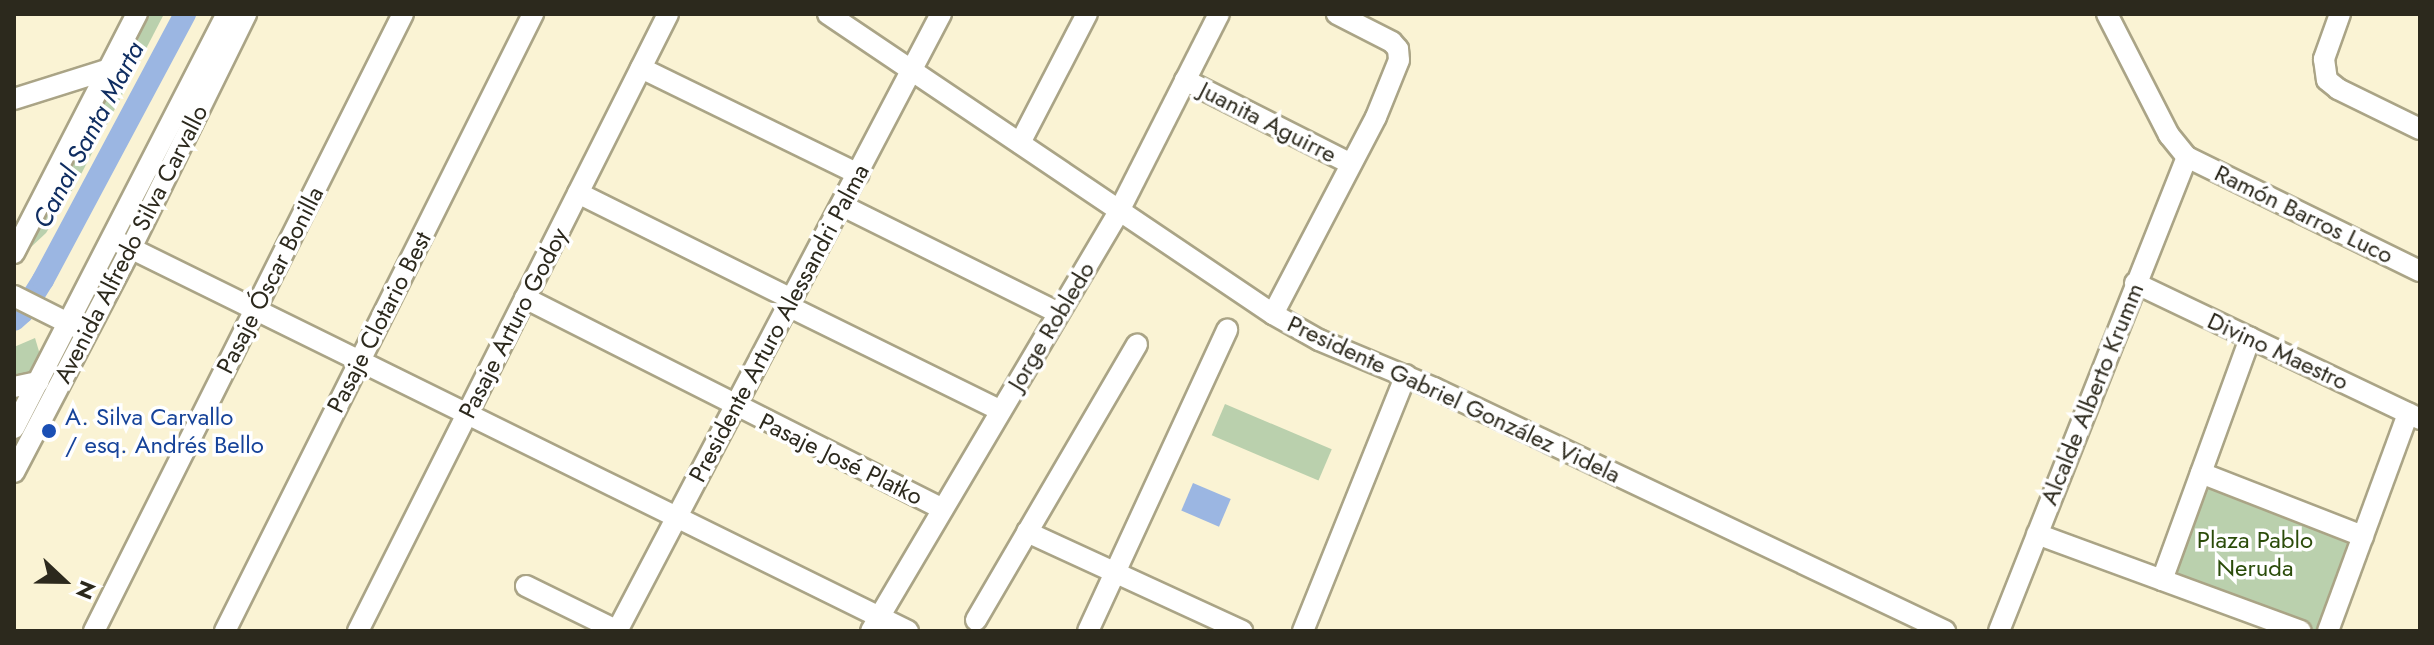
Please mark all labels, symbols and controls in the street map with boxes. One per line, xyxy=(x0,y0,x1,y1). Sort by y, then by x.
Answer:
water label: Canal Santa Marta xyxy=(27,37,151,233)
street label: Juanita Aguirre xyxy=(1195,75,1341,169)
street label: Avenida Alfredo Silva Carvallo xyxy=(48,100,214,388)
street label: Ramón Barros Luco xyxy=(2210,158,2398,270)
street label: Presidente Arturo Alessandri Palma xyxy=(683,159,875,487)
street label: Pasaje Óscar Bonilla xyxy=(210,182,330,378)
street label: Pasaje Arturo Godoy xyxy=(452,223,574,423)
street label: Pasaje Clotario Best xyxy=(321,227,437,417)
street label: Jorge Robledo xyxy=(1001,256,1101,396)
street label: Alcalde Alberto Krumm xyxy=(2034,279,2150,509)
street label: Divino Maestro xyxy=(2203,306,2353,396)
street label: Presidente Gabriel González Videla xyxy=(1283,309,1625,489)
place label: A. Silva Carvallo / esq. Andrés Bello xyxy=(65,403,264,459)
street label: Pasaje José Platko xyxy=(755,407,927,511)
marker: A. Silva Carvallo / esq. Andrés Bello xyxy=(40,422,58,440)
park label: Plaza Pablo Neruda xyxy=(2197,526,2313,582)
north arrow xyxy=(24,541,104,621)
text: N xyxy=(68,576,104,604)

